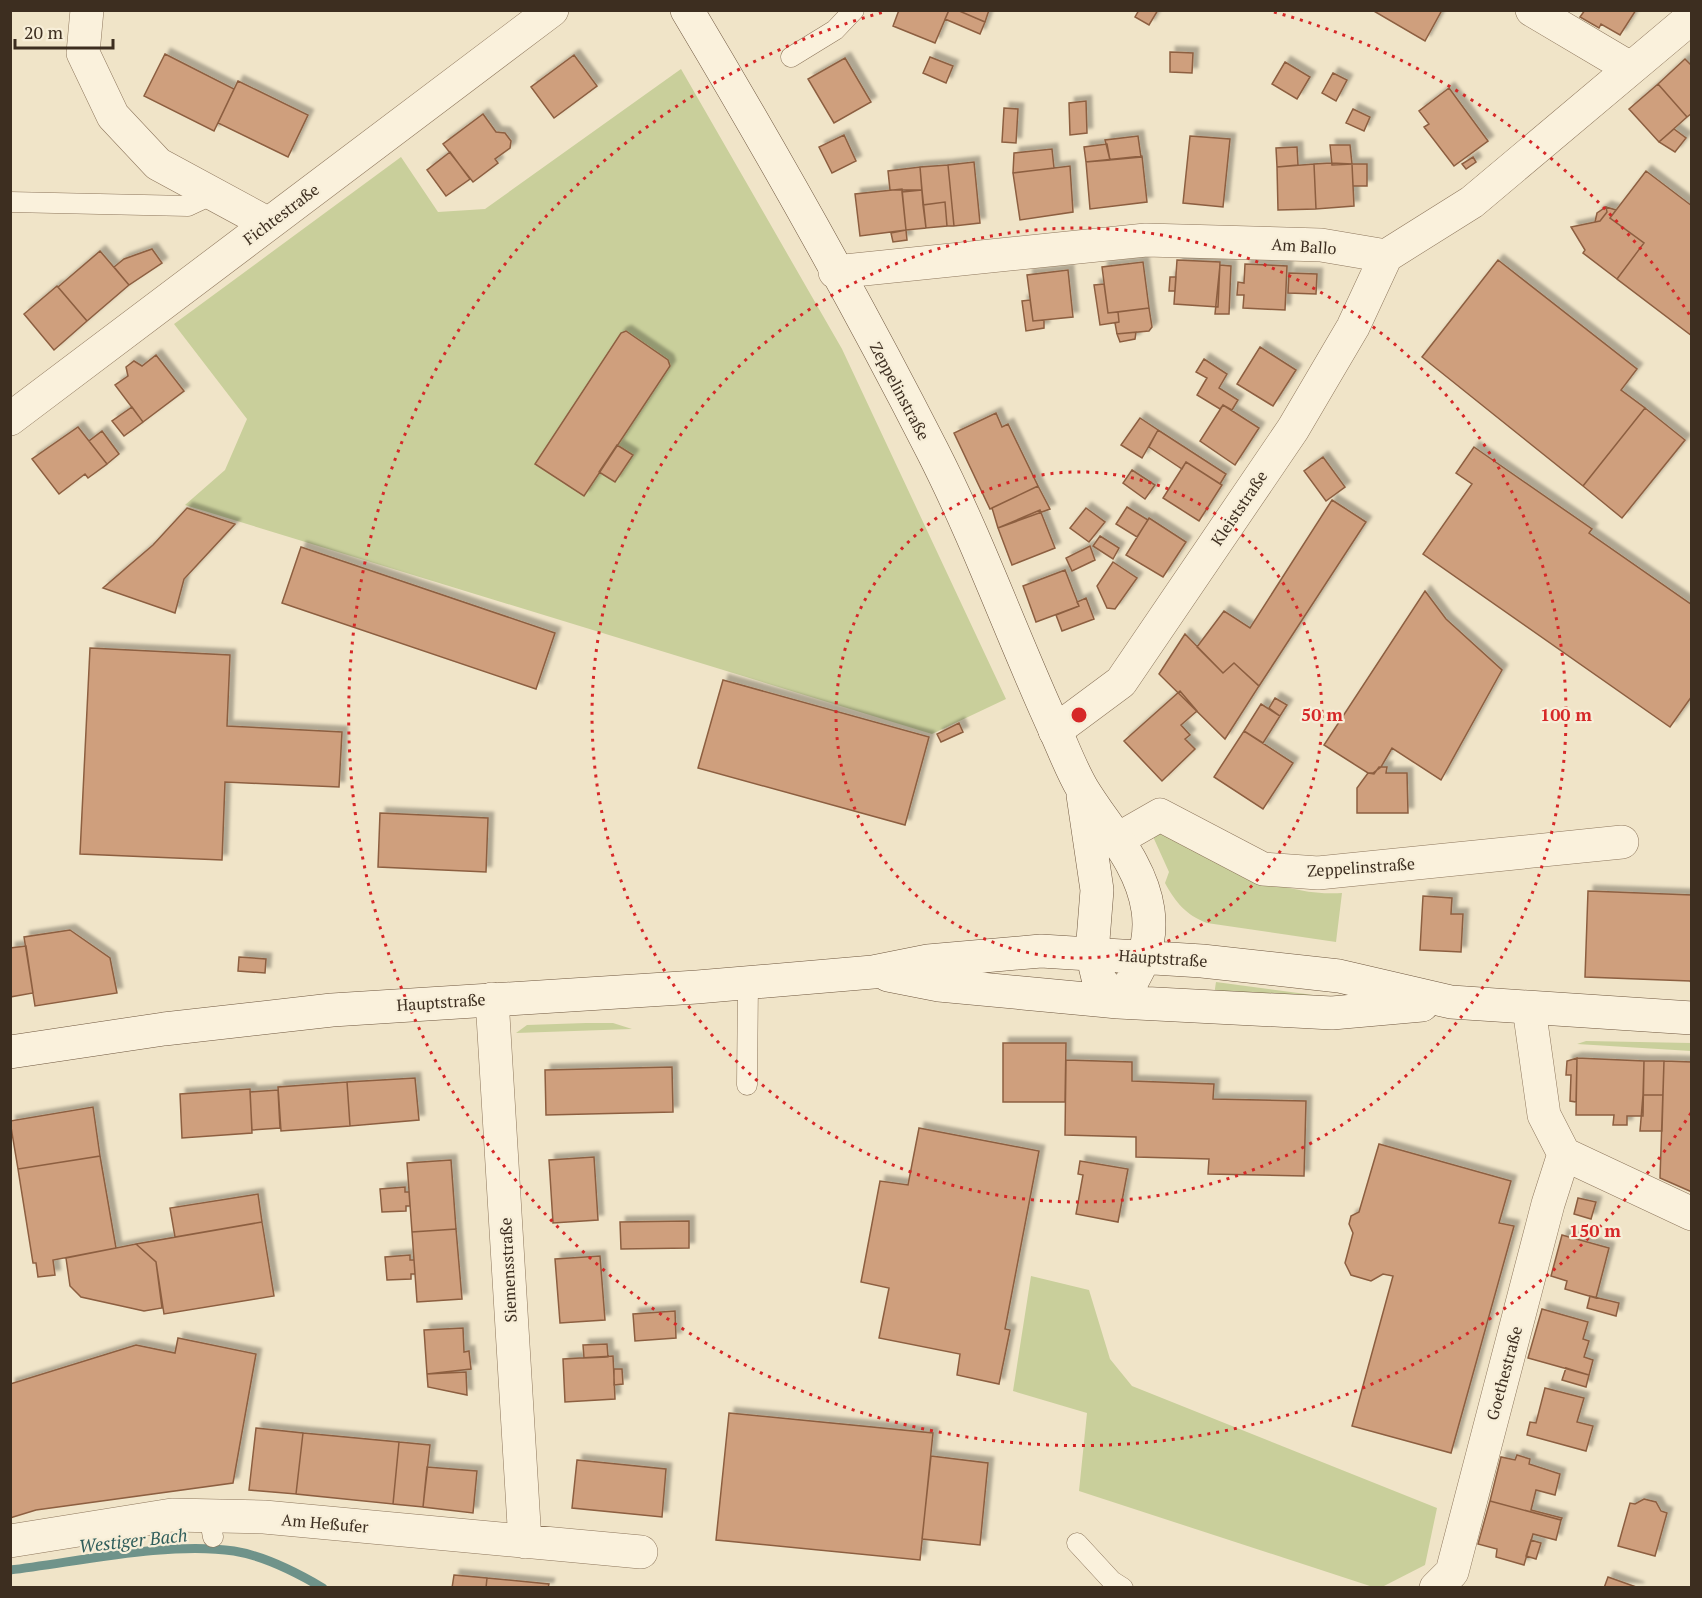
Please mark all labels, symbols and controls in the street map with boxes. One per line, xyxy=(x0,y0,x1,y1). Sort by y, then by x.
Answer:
scale bar xyxy=(15,12,112,50)
text: 20 m xyxy=(24,20,64,44)
street label: Fichtestraße xyxy=(239,178,323,250)
street label: Am Ballo xyxy=(1271,233,1337,259)
street label: Zeppelinstraße xyxy=(865,338,935,444)
street label: Kleiststraße xyxy=(1206,466,1272,550)
text: 50 m xyxy=(1301,702,1343,726)
text: 100 m xyxy=(1540,702,1592,726)
centre of rings xyxy=(1069,705,1089,725)
street label: Zeppelinstraße xyxy=(1306,852,1416,882)
street label: Hauptstraße xyxy=(1118,944,1208,972)
street label: Hauptstraße xyxy=(396,988,486,1016)
street label: Siemensstraße xyxy=(494,1217,522,1323)
text: 150 m xyxy=(1569,1218,1621,1242)
street label: Goethestraße xyxy=(1481,1323,1527,1423)
street label: Am Heßufer xyxy=(281,1508,370,1538)
water label: Westiger Bach xyxy=(78,1522,188,1558)

